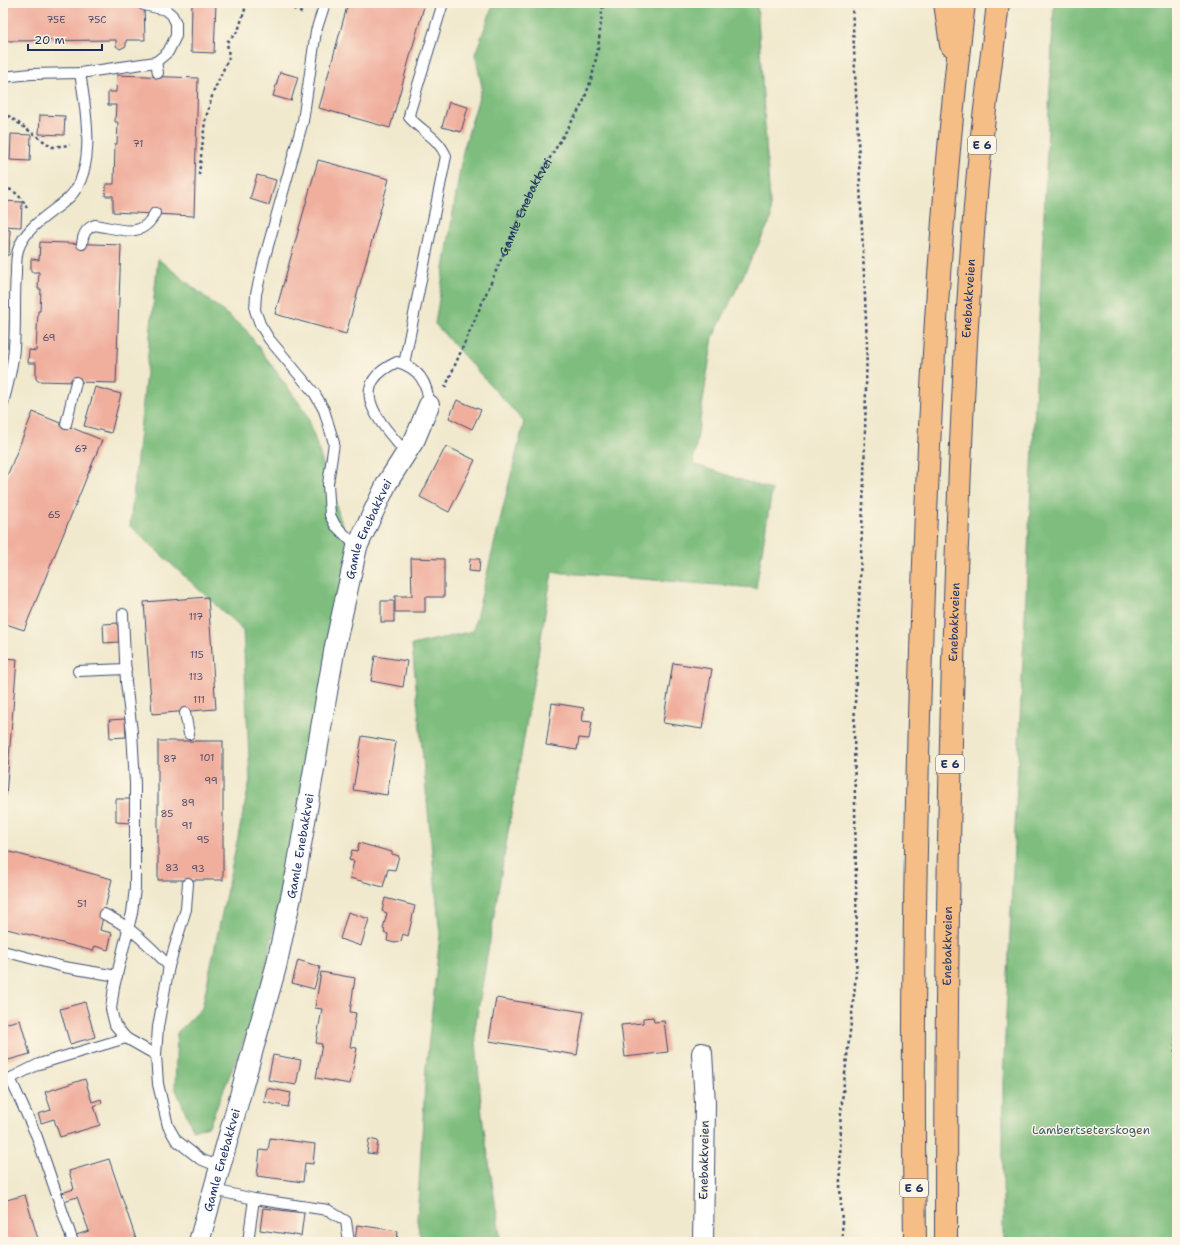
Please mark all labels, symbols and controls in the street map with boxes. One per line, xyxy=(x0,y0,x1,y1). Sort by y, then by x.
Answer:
house number: 75E xyxy=(46,13,66,26)
house number: 75C xyxy=(88,13,106,26)
scale bar xyxy=(28,26,102,52)
text: 20 m xyxy=(34,32,65,48)
road number: E 6 xyxy=(968,136,996,154)
house number: 71 xyxy=(133,137,143,150)
street label: Gamle Enebakkvei xyxy=(495,155,556,259)
street label: Enebakkveien xyxy=(958,258,979,338)
house number: 69 xyxy=(42,331,56,344)
house number: 67 xyxy=(75,442,87,455)
street label: Gamle Enebakkvei xyxy=(342,476,395,581)
house number: 65 xyxy=(48,508,60,521)
street label: Enebakkveien xyxy=(945,582,964,662)
house number: 117 xyxy=(189,610,203,623)
house number: 115 xyxy=(190,648,204,661)
house number: 113 xyxy=(189,670,203,683)
house number: 111 xyxy=(193,693,205,706)
house number: 101 xyxy=(200,751,214,764)
house number: 87 xyxy=(163,752,177,765)
road number: E 6 xyxy=(936,755,964,773)
house number: 99 xyxy=(204,774,218,787)
street label: Gamle Enebakkvei xyxy=(283,792,318,900)
house number: 89 xyxy=(181,796,195,809)
house number: 85 xyxy=(161,807,173,820)
house number: 91 xyxy=(182,819,192,832)
house number: 95 xyxy=(197,833,209,846)
house number: 83 xyxy=(165,861,179,874)
house number: 93 xyxy=(191,862,205,875)
house number: 51 xyxy=(77,897,87,910)
street label: Enebakkveien xyxy=(939,906,956,986)
street label: Gamle Enebakkvei xyxy=(200,1107,244,1214)
street label: Enebakkveien xyxy=(695,1120,713,1200)
park label: Lambertseterskogen xyxy=(1032,1122,1150,1138)
road number: E 6 xyxy=(900,1179,928,1197)

